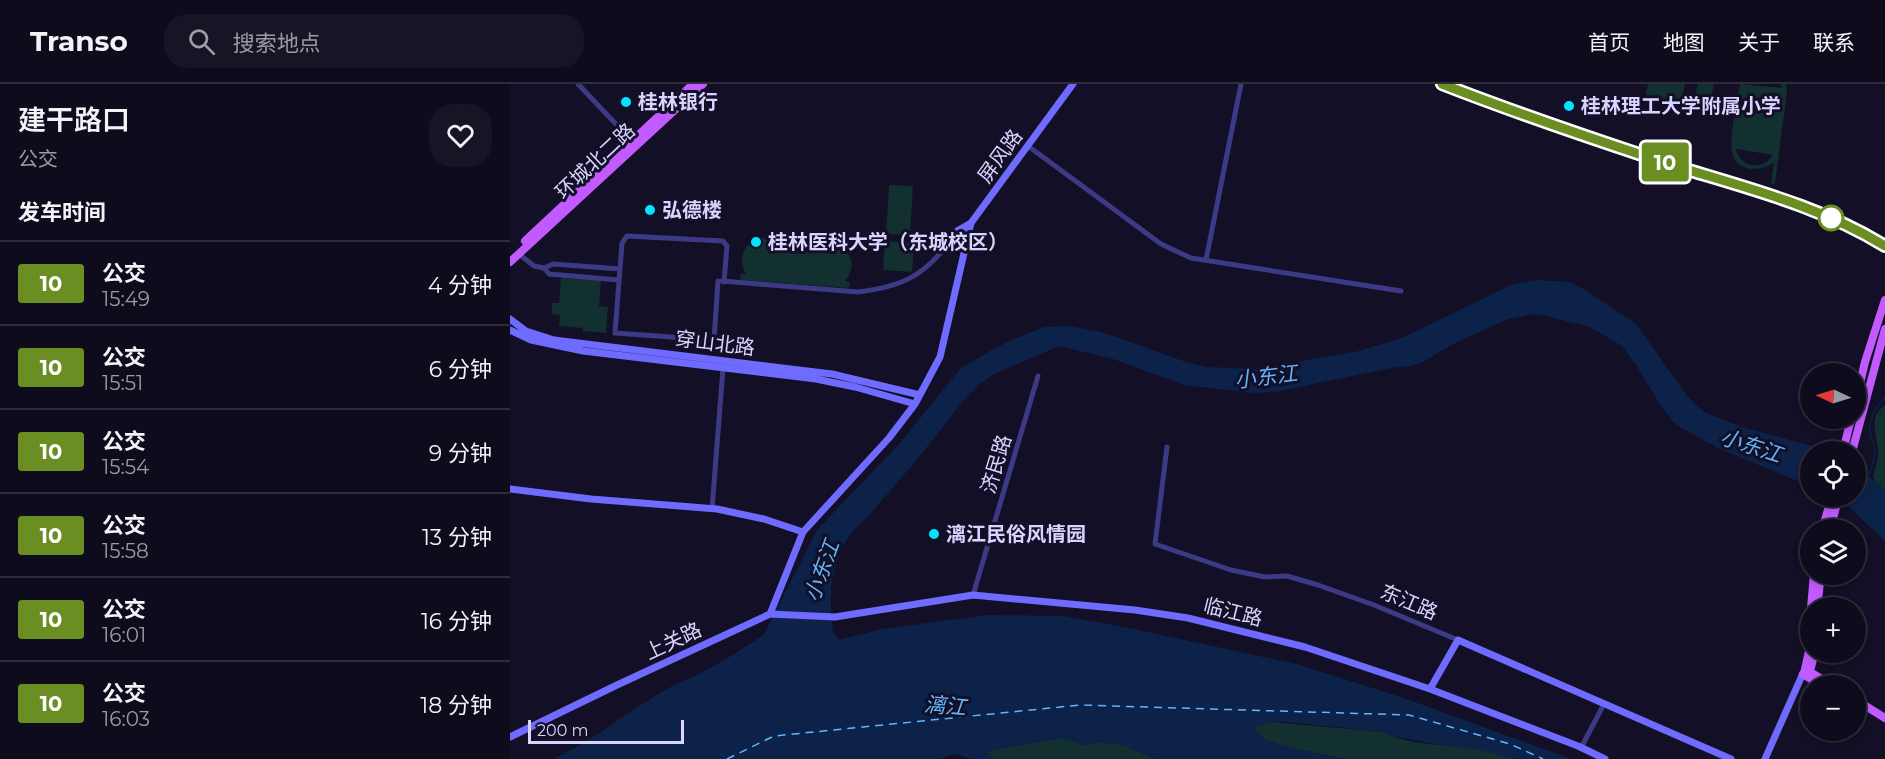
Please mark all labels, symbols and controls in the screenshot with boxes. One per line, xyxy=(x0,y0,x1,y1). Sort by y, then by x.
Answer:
search box xyxy=(164,14,584,68)
text: Transo xyxy=(30,24,128,58)
icon: search xyxy=(185,25,218,58)
text: 搜索地点 xyxy=(233,30,321,57)
text: 首页 xyxy=(1588,30,1630,55)
text: 地图 xyxy=(1663,30,1705,55)
text: 关于 xyxy=(1738,30,1780,55)
text: 联系 xyxy=(1813,30,1855,55)
place label: 桂林银行 xyxy=(638,90,718,114)
place label: 桂林理工大学附属小学 xyxy=(1581,94,1781,118)
marker: 桂林银行 xyxy=(619,95,633,109)
marker: 桂林理工大学附属小学 xyxy=(1562,99,1576,113)
text: 建干路口 xyxy=(18,103,130,137)
button: heart xyxy=(429,104,492,167)
street label: 环城北二路 xyxy=(550,118,640,204)
street label: 屏风路 xyxy=(973,125,1027,187)
line badge: 10 xyxy=(1638,142,1692,182)
text: 公交 xyxy=(18,147,58,171)
text: 10 xyxy=(1654,150,1676,175)
place label: 弘德楼 xyxy=(662,198,722,222)
text: 发车时间 xyxy=(18,199,106,226)
marker: 弘德楼 xyxy=(643,203,657,217)
unlabelled marker xyxy=(1818,205,1844,231)
place label: 桂林医科大学（东城校区） xyxy=(768,230,1008,254)
marker: 桂林医科大学（东城校区） xyxy=(749,235,763,249)
text: 公交 xyxy=(102,260,146,287)
text: 10 xyxy=(40,271,62,296)
text: 4 分钟 xyxy=(428,272,492,299)
text: 15:49 xyxy=(102,287,150,311)
street label: 穿山北路 xyxy=(674,326,756,360)
text: 公交 xyxy=(102,344,146,371)
text: 10 xyxy=(40,355,62,380)
text: 6 分钟 xyxy=(429,356,492,383)
water label: 小东江 xyxy=(1233,360,1301,393)
north arrow xyxy=(1800,363,1866,429)
map controls xyxy=(1800,363,1866,741)
text: 15:51 xyxy=(102,371,143,395)
water label: 小东江 xyxy=(1717,424,1787,468)
text: 公交 xyxy=(102,428,146,455)
street label: 济民路 xyxy=(976,432,1016,496)
text: 10 xyxy=(40,439,62,464)
text: 9 分钟 xyxy=(429,440,492,467)
button: locate xyxy=(1800,441,1866,507)
text: 15:54 xyxy=(102,455,149,479)
text: 公交 xyxy=(102,512,146,539)
button: layers xyxy=(1800,519,1866,585)
place label: 漓江民俗风情园 xyxy=(946,522,1086,546)
text: 10 xyxy=(40,523,62,548)
text: 13 分钟 xyxy=(422,524,492,551)
marker: 漓江民俗风情园 xyxy=(927,527,941,541)
water label: 小东江 xyxy=(799,535,845,605)
text: 15:58 xyxy=(102,539,149,563)
street label: 东江路 xyxy=(1377,579,1441,625)
street label: 临江路 xyxy=(1201,593,1265,631)
text: 公交 xyxy=(102,596,146,623)
button: + xyxy=(1800,597,1866,663)
text: 10 xyxy=(40,607,62,632)
text: 16 分钟 xyxy=(421,608,492,635)
street label: 上关路 xyxy=(641,617,705,665)
text: 16:01 xyxy=(102,623,146,647)
button: − xyxy=(1800,675,1866,741)
text: 公交 xyxy=(102,680,146,707)
text: 10 xyxy=(40,691,62,716)
water label: 漓江 xyxy=(923,691,969,720)
text: 18 分钟 xyxy=(420,692,492,719)
text: 16:03 xyxy=(102,707,150,731)
scale bar xyxy=(528,717,684,744)
text: 200 m xyxy=(537,721,588,740)

